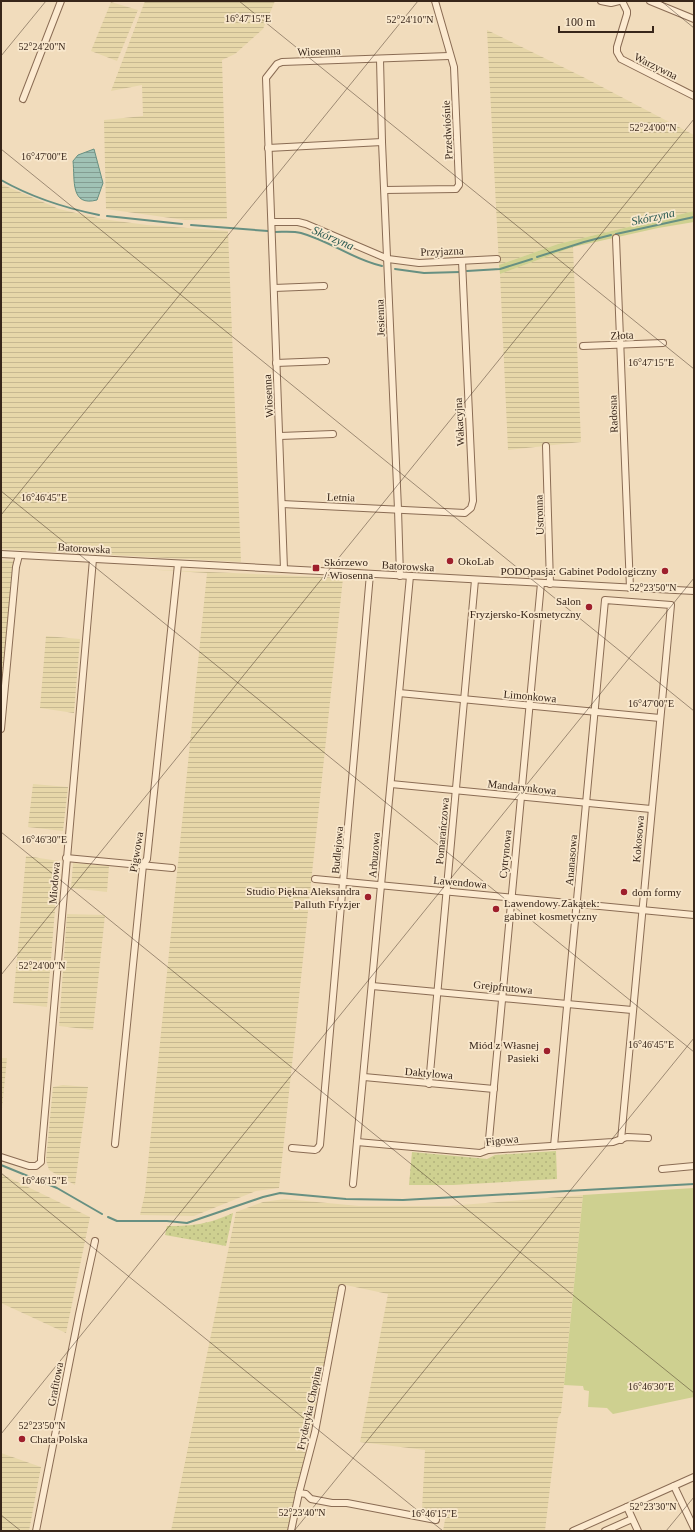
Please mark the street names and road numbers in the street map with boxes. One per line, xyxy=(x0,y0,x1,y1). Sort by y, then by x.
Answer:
street label: Wiosenna xyxy=(297,44,341,58)
street label: Warzywna xyxy=(632,50,680,82)
street label: Przedwiośnie xyxy=(439,100,455,160)
street label: Przyjazna xyxy=(420,244,464,258)
street label: Jesienna xyxy=(373,299,387,337)
street label: Złota xyxy=(610,329,634,341)
street label: Wiosenna xyxy=(261,374,275,418)
street label: Radosna xyxy=(606,395,620,433)
street label: Wakacyjna xyxy=(452,397,466,447)
street label: Letnia xyxy=(327,491,355,503)
street label: Ustronna xyxy=(532,495,546,535)
street label: Batorowska xyxy=(57,541,111,555)
street label: Batorowska xyxy=(381,559,435,573)
street label: Limonkowa xyxy=(503,688,557,704)
street label: Mandarynkowa xyxy=(487,777,557,797)
street label: Pomarańczowa xyxy=(433,797,451,865)
street label: Kokosowa xyxy=(630,815,646,863)
street label: Budlejowa xyxy=(329,826,345,874)
street label: Cytrynowa xyxy=(496,829,514,879)
street label: Pigwowa xyxy=(127,831,145,873)
street label: Arbuzowa xyxy=(366,832,382,878)
street label: Ananasowa xyxy=(563,834,579,886)
street label: Miodowa xyxy=(46,861,62,905)
street label: Lawendowa xyxy=(433,874,487,890)
street label: Grejpfrutowa xyxy=(473,978,533,996)
street label: Daktylowa xyxy=(404,1065,454,1081)
street label: Figowa xyxy=(485,1132,519,1148)
street label: Grafitowa xyxy=(45,1361,65,1407)
street label: Fryderyka Chopina xyxy=(294,1365,324,1451)

